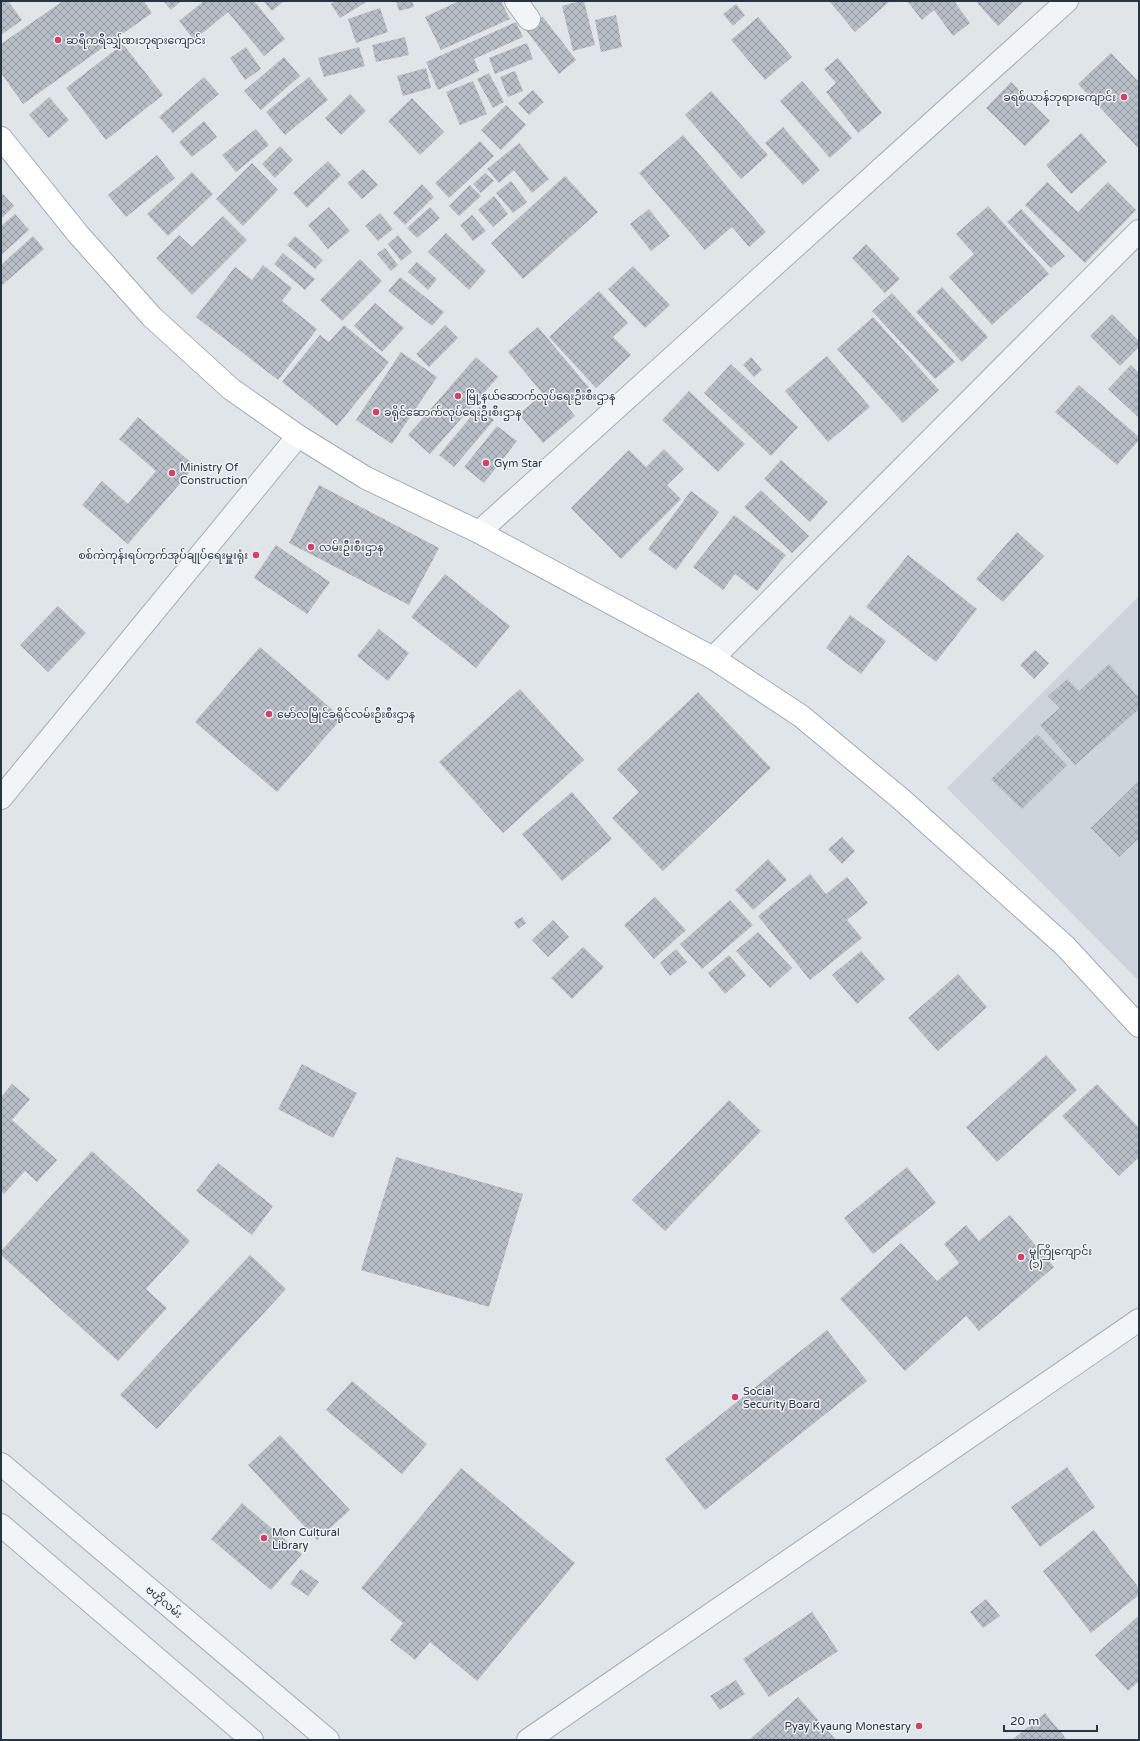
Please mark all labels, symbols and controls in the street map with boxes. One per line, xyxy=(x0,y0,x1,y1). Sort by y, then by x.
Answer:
place label: ဆရီကရီသျှ်ဏးဘုရားကျောင်း xyxy=(66,33,206,50)
marker: ဆရီကရီသျှ်ဏးဘုရားကျောင်း xyxy=(53,35,63,45)
place label: ခရစ်ယာန်ဘုရားကျောင်း xyxy=(1003,90,1116,106)
marker: ခရစ်ယာန်ဘုရားကျောင်း xyxy=(1119,92,1129,102)
place label: မြို့နယ်ဆောက်လုပ်ရေးဦးစီးဌာန xyxy=(466,389,615,405)
marker: မြို့နယ်ဆောက်လုပ်ရေးဦးစီးဌာန xyxy=(453,391,463,401)
place label: ခရိုင်ဆောက်လုပ်ရေးဦးစီးဌာန xyxy=(384,405,521,421)
marker: ခရိုင်ဆောက်လုပ်ရေးဦးစီးဌာန xyxy=(371,407,381,417)
place label: Gym Star xyxy=(494,457,543,470)
marker: Gym Star xyxy=(481,458,491,468)
place label: Ministry Of Construction xyxy=(180,461,247,487)
marker: Ministry Of Construction xyxy=(167,468,177,478)
place label: လမ်းဦးစီးဌာန xyxy=(319,540,383,556)
marker: လမ်းဦးစီးဌာန xyxy=(306,542,316,552)
place label: စစ်ကဲကုန်းရပ်ကွက်အုပ်ချုပ်ရေးမှူးရုံး xyxy=(78,548,248,564)
marker: စစ်ကဲကုန်းရပ်ကွက်အုပ်ချုပ်ရေးမှူးရုံး xyxy=(251,550,261,560)
place label: မော်လမြိုင်ခရိုင်လမ်းဦးစီးဌာန xyxy=(277,707,415,723)
marker: မော်လမြိုင်ခရိုင်လမ်းဦးစီးဌာန xyxy=(264,709,274,719)
place label: မူကြိုကျောင်း (၁) xyxy=(1029,1244,1092,1271)
marker: မူကြိုကျောင်း (၁) xyxy=(1016,1252,1026,1262)
place label: Social Security Board xyxy=(743,1385,820,1411)
marker: Social Security Board xyxy=(730,1392,740,1402)
place label: Mon Cultural Library xyxy=(272,1526,340,1552)
marker: Mon Cultural Library xyxy=(259,1533,269,1543)
street label: ဗဟိုလမ်း xyxy=(142,1582,186,1623)
scale bar xyxy=(1004,1707,1097,1733)
text: 20 m xyxy=(1010,1714,1039,1728)
place label: Pyay Kyaung Monestary xyxy=(785,1720,911,1733)
marker: Pyay Kyaung Monestary xyxy=(914,1721,924,1731)

